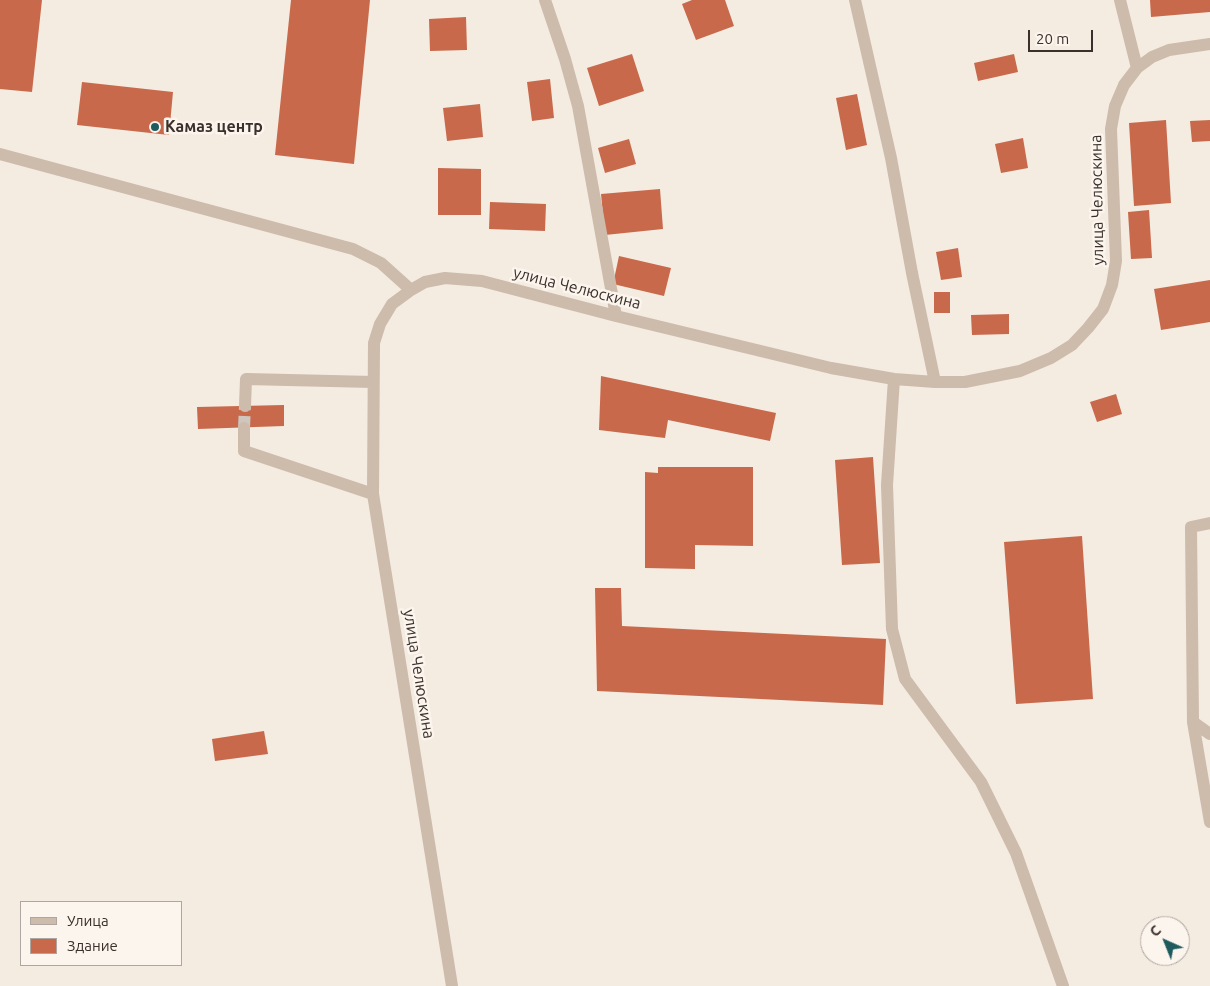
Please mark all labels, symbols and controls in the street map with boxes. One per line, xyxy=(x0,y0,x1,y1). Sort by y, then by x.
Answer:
scale bar xyxy=(1030,20,1095,52)
text: 20 m xyxy=(1036,30,1069,47)
place label: Камаз центр xyxy=(165,117,263,137)
marker: Камаз центр xyxy=(149,121,161,133)
street label: улица Челюскина xyxy=(1086,134,1108,266)
street label: улица Челюскина xyxy=(511,263,643,313)
street label: улица Челюскина xyxy=(399,608,439,740)
legend xyxy=(20,901,182,966)
text: Улица xyxy=(67,912,109,929)
north arrow xyxy=(1140,916,1190,966)
text: С xyxy=(1146,922,1164,940)
text: Здание xyxy=(67,937,118,954)

